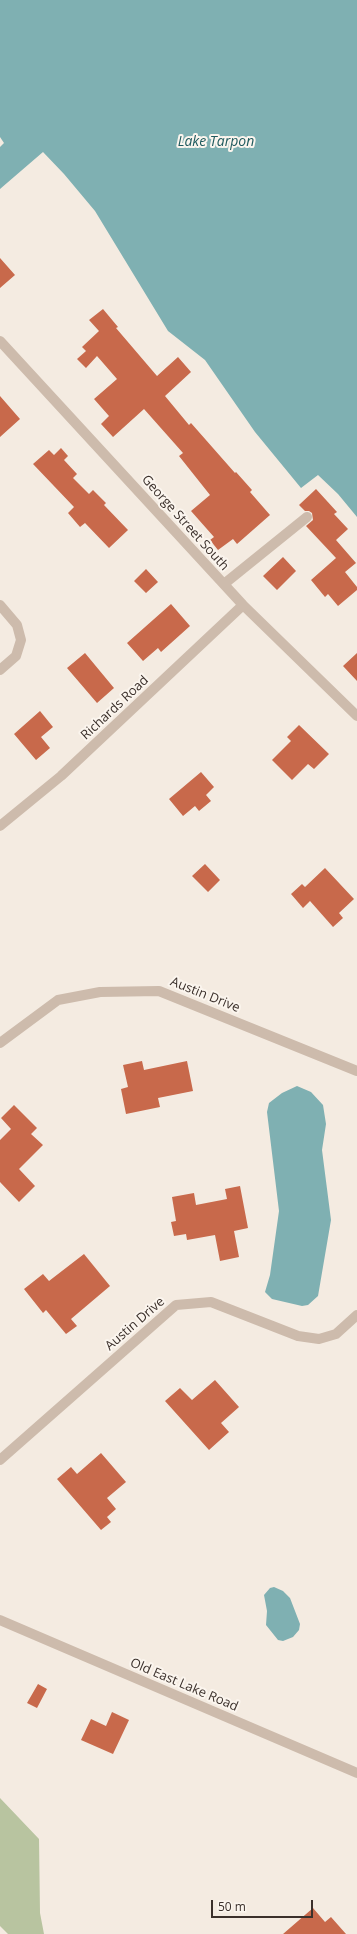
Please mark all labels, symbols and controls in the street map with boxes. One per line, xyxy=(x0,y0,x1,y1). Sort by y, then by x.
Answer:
water label: Lake Tarpon xyxy=(178,134,254,150)
street label: George Street South xyxy=(138,472,232,574)
street label: Richards Road xyxy=(78,673,152,743)
street label: Austin Drive xyxy=(168,974,242,1016)
street label: Austin Drive xyxy=(102,1294,168,1354)
street label: Old East Lake Road xyxy=(128,1655,240,1715)
scale bar xyxy=(213,1892,315,1918)
text: 50 m xyxy=(218,1898,246,1915)

